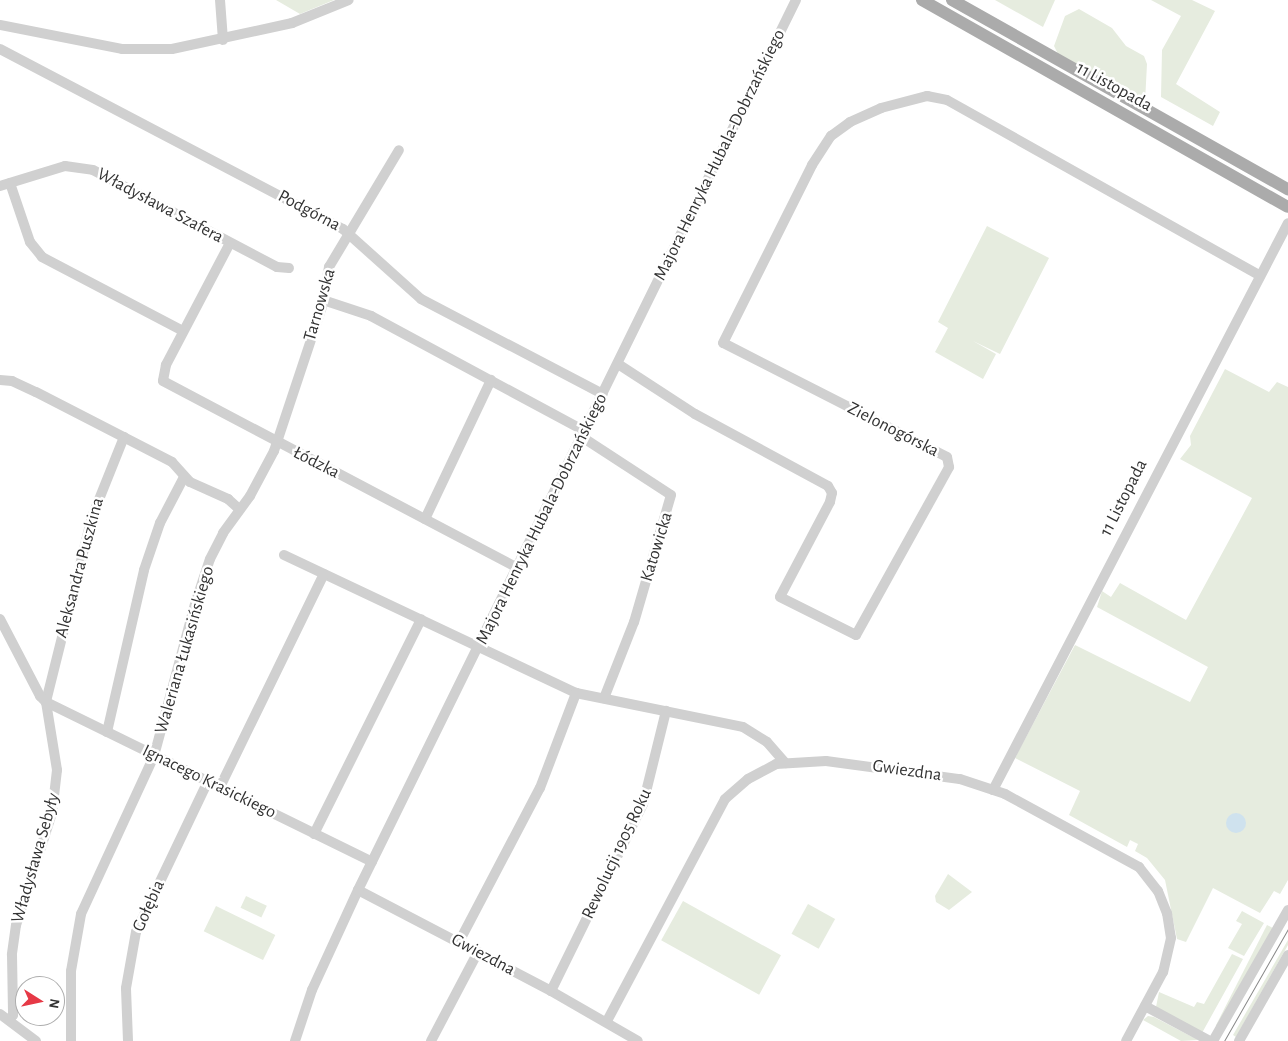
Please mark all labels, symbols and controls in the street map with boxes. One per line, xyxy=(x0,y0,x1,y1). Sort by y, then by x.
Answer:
street label: Majora Henryka Hubala-Dobrzańskiego xyxy=(650,26,790,284)
street label: 11 Listopada xyxy=(1072,57,1156,117)
street label: Władysława Szafera xyxy=(93,164,227,248)
street label: Podgórna xyxy=(274,186,344,236)
street label: Tarnowska xyxy=(299,266,341,344)
street label: Majora Henryka Hubala-Dobrzańskiego xyxy=(472,390,612,648)
street label: Zielonogórska xyxy=(844,398,942,462)
street label: Łódzka xyxy=(289,442,343,484)
street label: 11 Listopada xyxy=(1095,456,1153,540)
street label: Aleksandra Puszkina xyxy=(51,496,109,640)
street label: Katowicka xyxy=(636,510,678,584)
street label: Waleriana Łukasińskiego xyxy=(151,564,219,736)
street label: Ignacego Krasickiego xyxy=(139,740,279,824)
street label: Gwiezdna xyxy=(871,755,943,787)
street label: Rewolucji 1905 Roku xyxy=(577,785,657,923)
street label: Władysława Sebyły xyxy=(7,791,65,925)
street label: Gołębia xyxy=(128,877,170,935)
street label: Gwiezdna xyxy=(447,929,519,981)
north arrow xyxy=(15,976,65,1026)
text: N xyxy=(46,997,62,1009)

